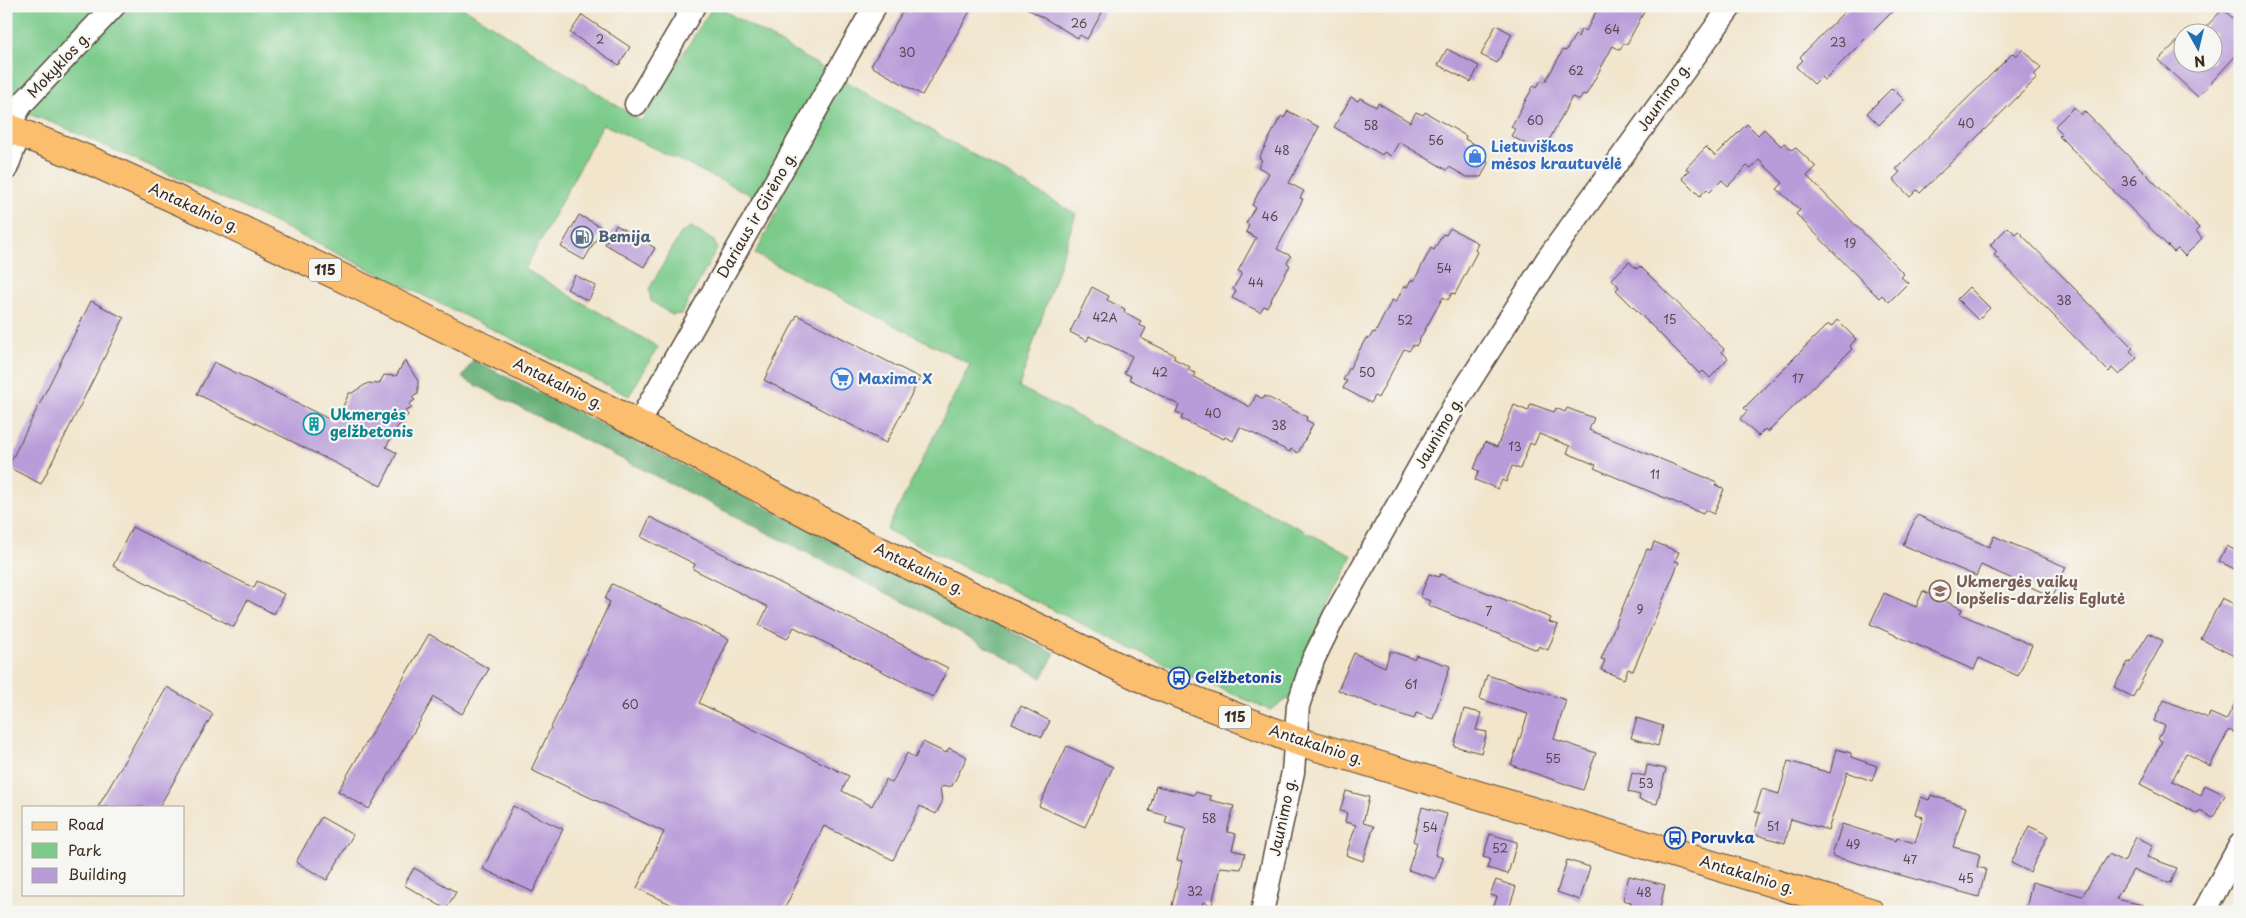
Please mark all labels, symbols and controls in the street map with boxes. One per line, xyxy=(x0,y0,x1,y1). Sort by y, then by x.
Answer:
house number: 26 xyxy=(1071,14,1087,32)
house number: 64 xyxy=(1604,20,1620,38)
north arrow xyxy=(2174,22,2224,72)
street label: Mokyklos g. xyxy=(21,25,95,103)
house number: 2 xyxy=(596,30,604,48)
house number: 23 xyxy=(1830,33,1846,51)
house number: 30 xyxy=(899,43,916,61)
text: N xyxy=(2193,50,2207,73)
street label: Jaunimo g. xyxy=(1631,57,1695,135)
house number: 62 xyxy=(1568,61,1584,79)
house number: 60 xyxy=(1526,111,1544,129)
house number: 40 xyxy=(1958,114,1975,132)
house number: 58 xyxy=(1363,116,1379,134)
house number: 56 xyxy=(1428,131,1444,149)
place label: Lietuviškos mėsos krautuvėlė xyxy=(1491,134,1622,174)
house number: 48 xyxy=(1274,141,1290,159)
shop icon: Lietuviškos mėsos krautuvėlė xyxy=(1463,144,1487,168)
street label: Dariaus ir Girėno g. xyxy=(710,147,801,282)
house number: 36 xyxy=(2121,172,2137,190)
street label: Antakalnio g. xyxy=(145,176,244,238)
house number: 46 xyxy=(1262,207,1278,225)
place label: Bemija xyxy=(598,224,651,247)
fuel station icon: Bemija xyxy=(570,225,594,249)
house number: 19 xyxy=(1844,234,1856,252)
road number: 115 xyxy=(309,258,341,282)
house number: 54 xyxy=(1436,259,1452,277)
house number: 44 xyxy=(1248,273,1264,291)
house number: 38 xyxy=(2056,291,2072,309)
house number: 42A xyxy=(1093,308,1117,326)
house number: 15 xyxy=(1663,310,1677,328)
house number: 52 xyxy=(1397,311,1413,329)
street label: Antakalnio g. xyxy=(510,351,608,414)
house number: 42 xyxy=(1152,363,1168,381)
house number: 50 xyxy=(1359,363,1375,381)
place label: Maxima X xyxy=(858,366,933,389)
supermarket icon: Maxima X xyxy=(830,367,854,391)
house number: 17 xyxy=(1792,369,1804,387)
street label: Jaunimo g. xyxy=(1408,392,1468,472)
place label: Ukmergės gelžbetonis xyxy=(330,402,413,442)
house number: 40 xyxy=(1205,404,1222,422)
building icon: Ukmergės gelžbetonis xyxy=(302,412,326,436)
house number: 38 xyxy=(1271,416,1287,434)
house number: 13 xyxy=(1508,437,1522,455)
house number: 11 xyxy=(1650,465,1660,483)
street label: Antakalnio g. xyxy=(871,536,969,599)
place label: Ukmergės vaikų lopšelis-darželis Eglutė xyxy=(1956,569,2125,609)
school or university icon: Ukmergės vaikų lopšelis-darželis Eglutė xyxy=(1928,579,1952,603)
house number: 9 xyxy=(1636,600,1644,618)
house number: 7 xyxy=(1486,602,1493,620)
place label: Gelžbetonis xyxy=(1195,665,1282,688)
bus stop icon: Gelžbetonis xyxy=(1167,666,1191,690)
house number: 61 xyxy=(1404,675,1418,693)
house number: 60 xyxy=(621,695,639,713)
road number: 115 xyxy=(1219,706,1251,729)
street label: Antakalnio g. xyxy=(1266,718,1367,770)
house number: 55 xyxy=(1545,749,1561,767)
house number: 53 xyxy=(1638,774,1654,792)
street label: Jaunimo g. xyxy=(1262,775,1301,858)
legend xyxy=(22,806,185,896)
house number: 58 xyxy=(1201,809,1217,827)
text: Road xyxy=(68,812,104,835)
house number: 51 xyxy=(1767,817,1779,835)
house number: 54 xyxy=(1422,818,1438,836)
place label: Poruvka xyxy=(1691,825,1755,848)
bus stop icon: Poruvka xyxy=(1663,826,1687,850)
house number: 49 xyxy=(1846,835,1860,853)
text: Park xyxy=(68,838,102,861)
house number: 52 xyxy=(1492,839,1508,857)
street label: Antakalnio g. xyxy=(1697,848,1798,899)
house number: 47 xyxy=(1903,850,1918,868)
text: Building xyxy=(68,862,127,885)
house number: 45 xyxy=(1958,869,1974,887)
house number: 32 xyxy=(1187,882,1203,900)
house number: 48 xyxy=(1636,883,1652,901)

